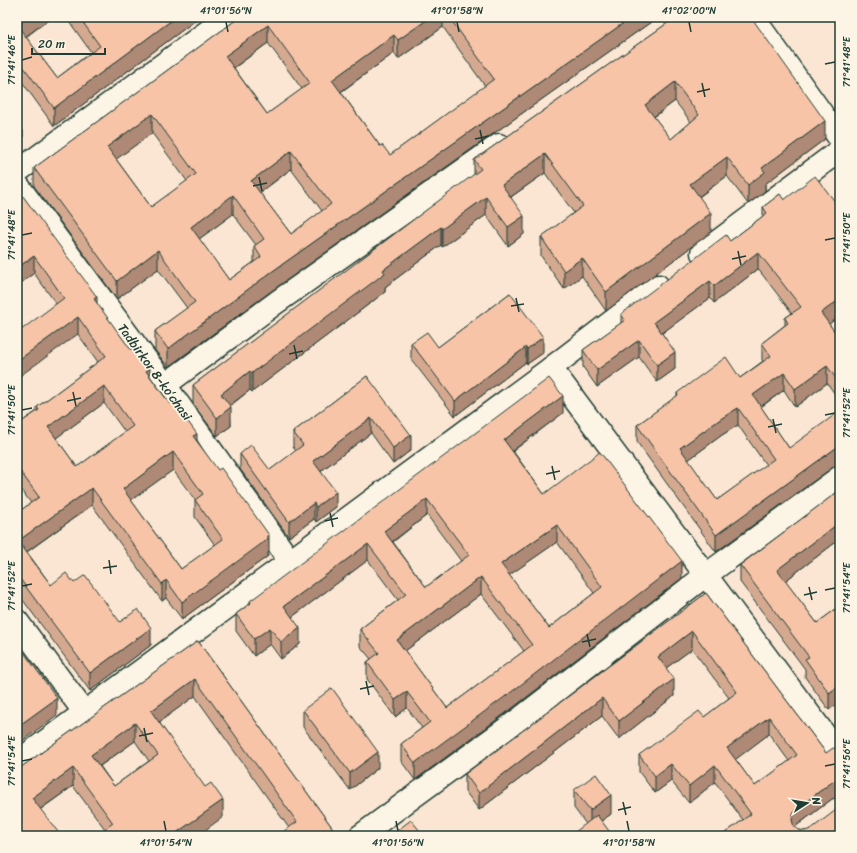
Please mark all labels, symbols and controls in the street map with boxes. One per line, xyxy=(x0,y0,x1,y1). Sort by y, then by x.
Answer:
text: 41°01'56"N xyxy=(200,2,252,20)
text: 41°01'58"N xyxy=(431,2,483,20)
text: 41°02'00"N xyxy=(662,2,716,20)
scale bar xyxy=(32,30,105,56)
text: 71°41'46"E xyxy=(3,33,21,85)
text: 20 m xyxy=(38,33,65,55)
text: 71°41'48"E xyxy=(838,35,856,87)
text: 71°41'48"E xyxy=(3,208,21,260)
text: 71°41'50"E xyxy=(838,211,856,263)
street label: Tadbirkor 8-koʻchasi xyxy=(112,318,199,426)
text: 71°41'50"E xyxy=(3,383,21,435)
text: 71°41'52"E xyxy=(838,386,856,438)
text: 71°41'52"E xyxy=(3,559,21,611)
text: 71°41'54"E xyxy=(838,561,856,613)
text: 71°41'54"E xyxy=(3,734,21,786)
text: 71°41'56"E xyxy=(838,738,856,789)
north arrow xyxy=(787,783,827,823)
text: N xyxy=(806,794,826,807)
text: 41°01'54"N xyxy=(140,834,192,852)
text: 41°01'56"N xyxy=(372,834,424,852)
text: 41°01'58"N xyxy=(603,834,655,852)

